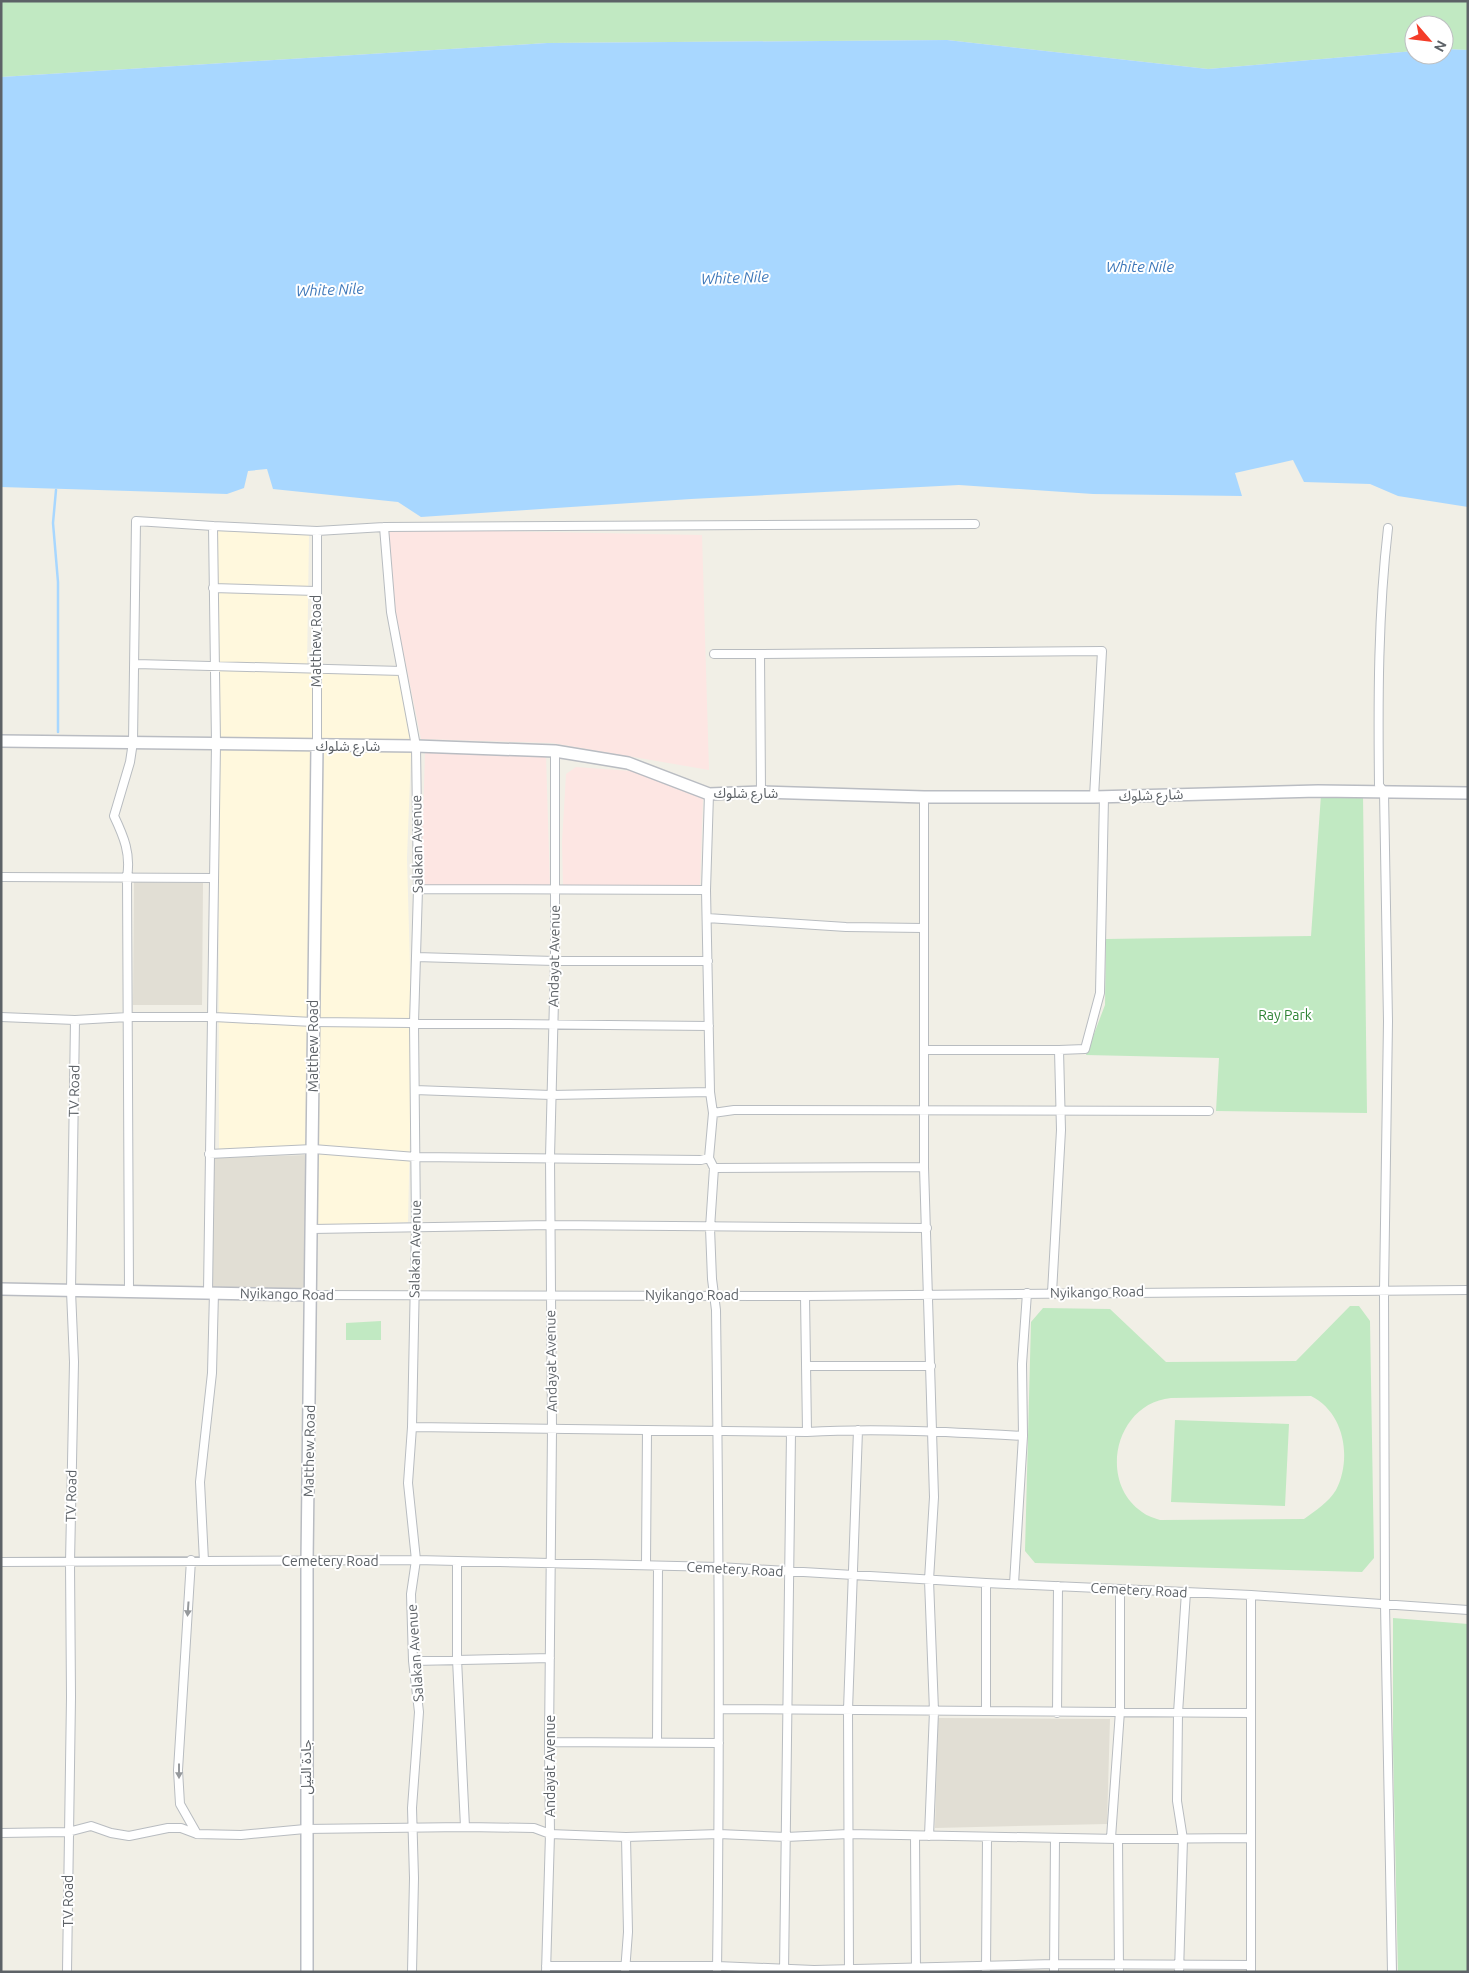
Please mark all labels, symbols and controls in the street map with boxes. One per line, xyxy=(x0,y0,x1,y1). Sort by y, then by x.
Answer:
north arrow xyxy=(1404,15,1454,65)
text: N xyxy=(1431,38,1450,54)
water label: White Nile xyxy=(1106,258,1174,275)
water label: White Nile xyxy=(701,268,770,287)
water label: White Nile xyxy=(296,280,365,299)
street label: Matthew Road xyxy=(308,595,324,687)
street label: شارع شلوك xyxy=(316,738,380,757)
street label: شارع شلوك xyxy=(714,785,778,804)
street label: شارع شلوك xyxy=(1118,786,1184,807)
street label: Salakan Avenue xyxy=(408,795,426,893)
street label: Andayat Avenue xyxy=(545,905,563,1007)
street label: Matthew Road xyxy=(305,1000,321,1092)
park label: Ray Park xyxy=(1258,1007,1312,1023)
street label: TV Road xyxy=(66,1065,82,1117)
street label: Salakan Avenue xyxy=(406,1200,424,1298)
street label: Nyikango Road xyxy=(1050,1283,1144,1301)
street label: Nyikango Road xyxy=(240,1285,334,1303)
street label: Nyikango Road xyxy=(645,1287,739,1303)
street label: Andayat Avenue xyxy=(542,1310,560,1412)
street label: Matthew Road xyxy=(300,1405,318,1497)
street label: TV Road xyxy=(63,1470,79,1522)
street label: Cemetery Road xyxy=(281,1553,379,1569)
street label: Cemetery Road xyxy=(686,1558,784,1580)
street label: Cemetery Road xyxy=(1090,1579,1188,1601)
one-way arrow xyxy=(183,1601,191,1617)
street label: Salakan Avenue xyxy=(404,1604,426,1702)
street label: Andayat Avenue xyxy=(542,1715,558,1817)
street label: جادة النيل xyxy=(298,1739,315,1795)
one-way arrow xyxy=(175,1763,183,1779)
street label: TV Road xyxy=(60,1875,76,1927)

